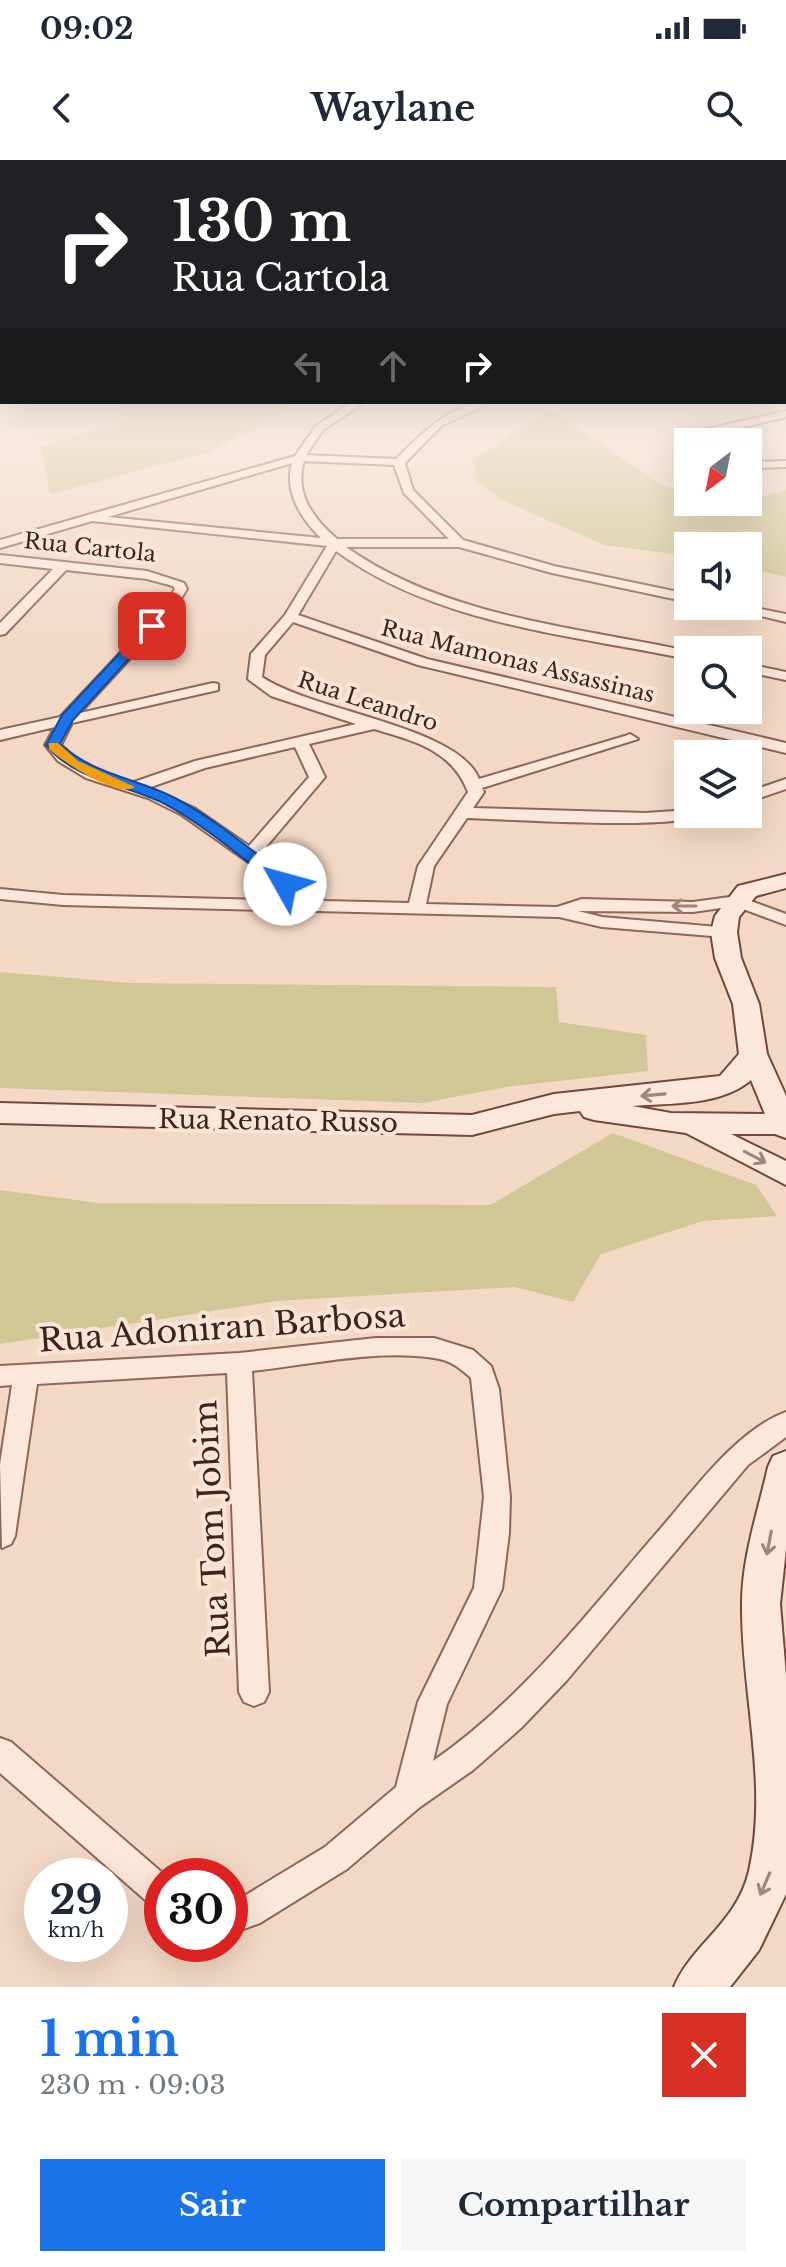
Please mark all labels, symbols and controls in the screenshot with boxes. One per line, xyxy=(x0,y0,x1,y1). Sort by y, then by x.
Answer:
text: 09:02 xyxy=(40,10,134,47)
icon: back xyxy=(40,86,84,130)
text: Waylane xyxy=(311,86,475,131)
icon: search xyxy=(702,86,746,130)
text: 130 m xyxy=(172,187,351,256)
icon: right xyxy=(40,192,144,296)
text: Rua Cartola xyxy=(172,256,389,301)
icon: left xyxy=(287,344,331,388)
icon: ahead xyxy=(371,344,415,388)
icon: right xyxy=(455,344,499,388)
north arrow xyxy=(674,428,762,516)
map controls xyxy=(674,428,762,828)
street label: Rua Cartola xyxy=(23,527,158,568)
button: sound xyxy=(674,532,762,620)
pin xyxy=(118,592,186,660)
icon: arrive xyxy=(130,604,174,648)
street label: Rua Mamonas Assassinas xyxy=(378,614,658,709)
button: search xyxy=(674,636,762,724)
street label: Rua Leandro xyxy=(294,666,441,737)
button: layers xyxy=(674,740,762,828)
position arrow xyxy=(243,842,327,926)
one-way arrow xyxy=(671,898,698,914)
one-way arrow xyxy=(640,1087,667,1102)
street label: Rua Renato Russo xyxy=(158,1103,398,1139)
one-way arrow xyxy=(743,1149,767,1165)
street label: Rua Adoniran Barbosa xyxy=(37,1295,407,1361)
street label: Rua Tom Jobim xyxy=(185,1399,239,1659)
one-way arrow xyxy=(761,1530,776,1555)
speed limit sign: 30 xyxy=(144,1858,248,1962)
one-way arrow xyxy=(757,1871,772,1896)
text: 29 xyxy=(50,1875,103,1925)
text: km/h xyxy=(48,1918,104,1942)
text: 1 min xyxy=(40,2009,179,2069)
button: close xyxy=(662,2013,746,2097)
text: 230 m · 09:03 xyxy=(40,2069,226,2101)
button: Sair xyxy=(40,2159,385,2251)
button: Compartilhar xyxy=(401,2159,746,2251)

